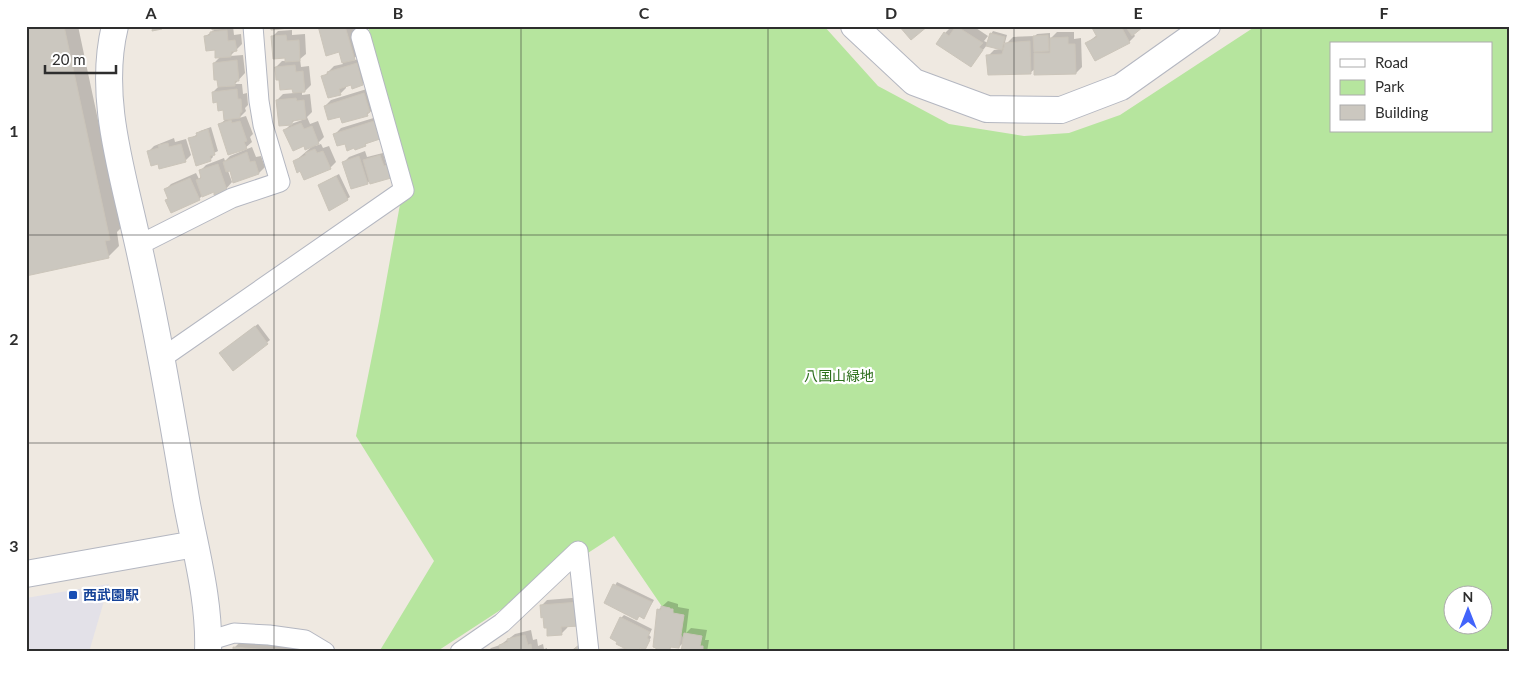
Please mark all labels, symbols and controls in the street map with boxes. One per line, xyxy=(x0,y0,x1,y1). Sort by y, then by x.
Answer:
text: A xyxy=(144,3,157,22)
text: B xyxy=(393,3,403,22)
text: C xyxy=(639,3,650,22)
text: D xyxy=(885,3,897,22)
text: E xyxy=(1133,3,1143,22)
text: F xyxy=(1379,3,1389,22)
scale bar xyxy=(45,42,116,74)
legend xyxy=(1330,42,1492,132)
text: 20 m xyxy=(52,50,86,68)
text: Road xyxy=(1375,53,1408,71)
text: Park xyxy=(1375,77,1405,95)
text: Building xyxy=(1375,103,1428,121)
text: 1 xyxy=(9,121,19,140)
text: 2 xyxy=(9,329,19,348)
park label: 八国山緑地 xyxy=(804,367,874,384)
text: 3 xyxy=(9,536,19,555)
place label: 西武園駅 xyxy=(83,586,139,603)
north arrow xyxy=(1442,586,1492,636)
text: N xyxy=(1463,588,1473,605)
marker: 西武園駅 xyxy=(67,589,79,601)

